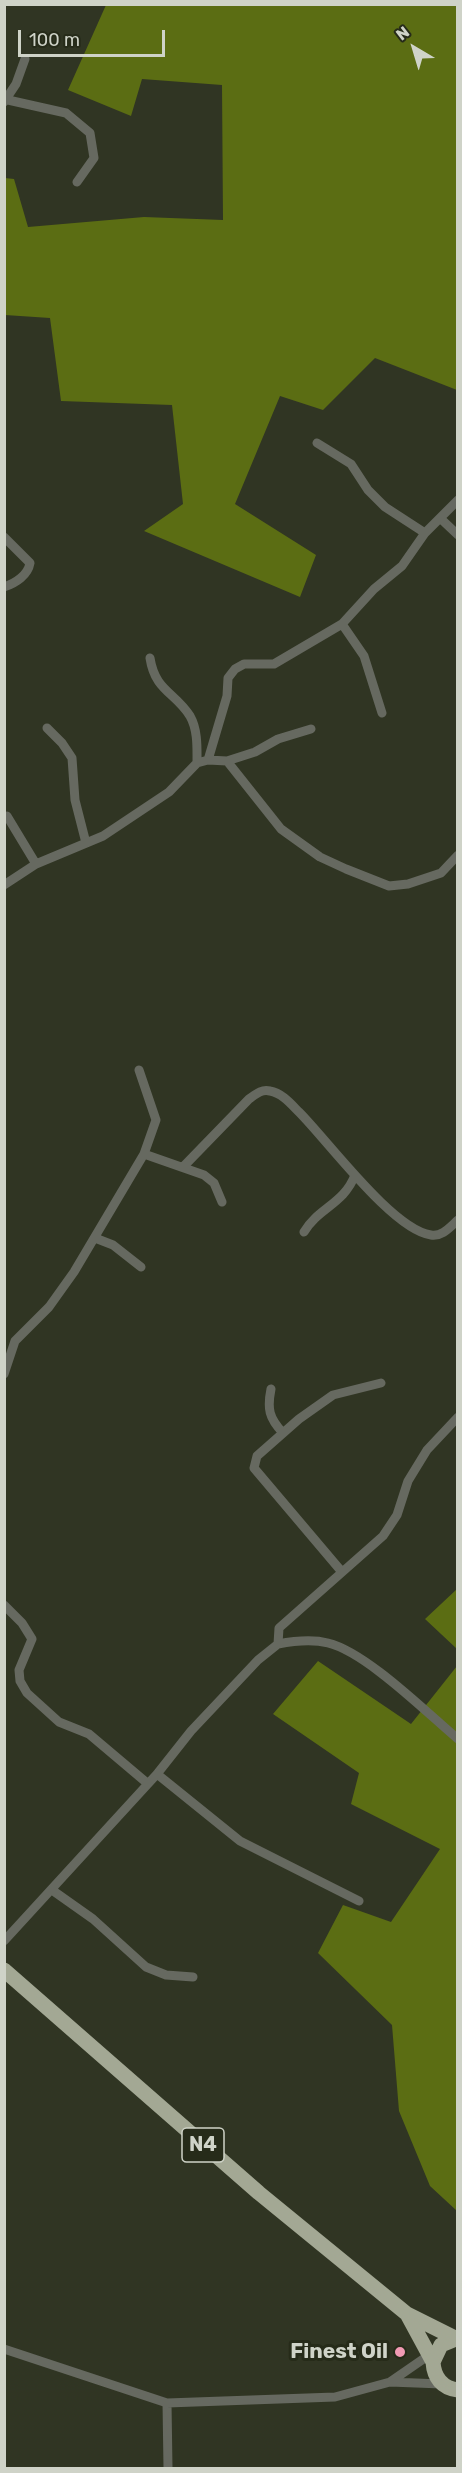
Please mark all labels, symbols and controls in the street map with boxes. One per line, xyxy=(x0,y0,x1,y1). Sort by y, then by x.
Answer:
scale bar xyxy=(21,18,168,56)
north arrow xyxy=(384,18,444,78)
text: N xyxy=(392,22,413,44)
text: 100 m xyxy=(29,29,80,51)
road number: N4 xyxy=(182,2128,224,2162)
place label: Finest Oil xyxy=(290,2339,388,2365)
marker: Finest Oil xyxy=(393,2345,407,2359)

